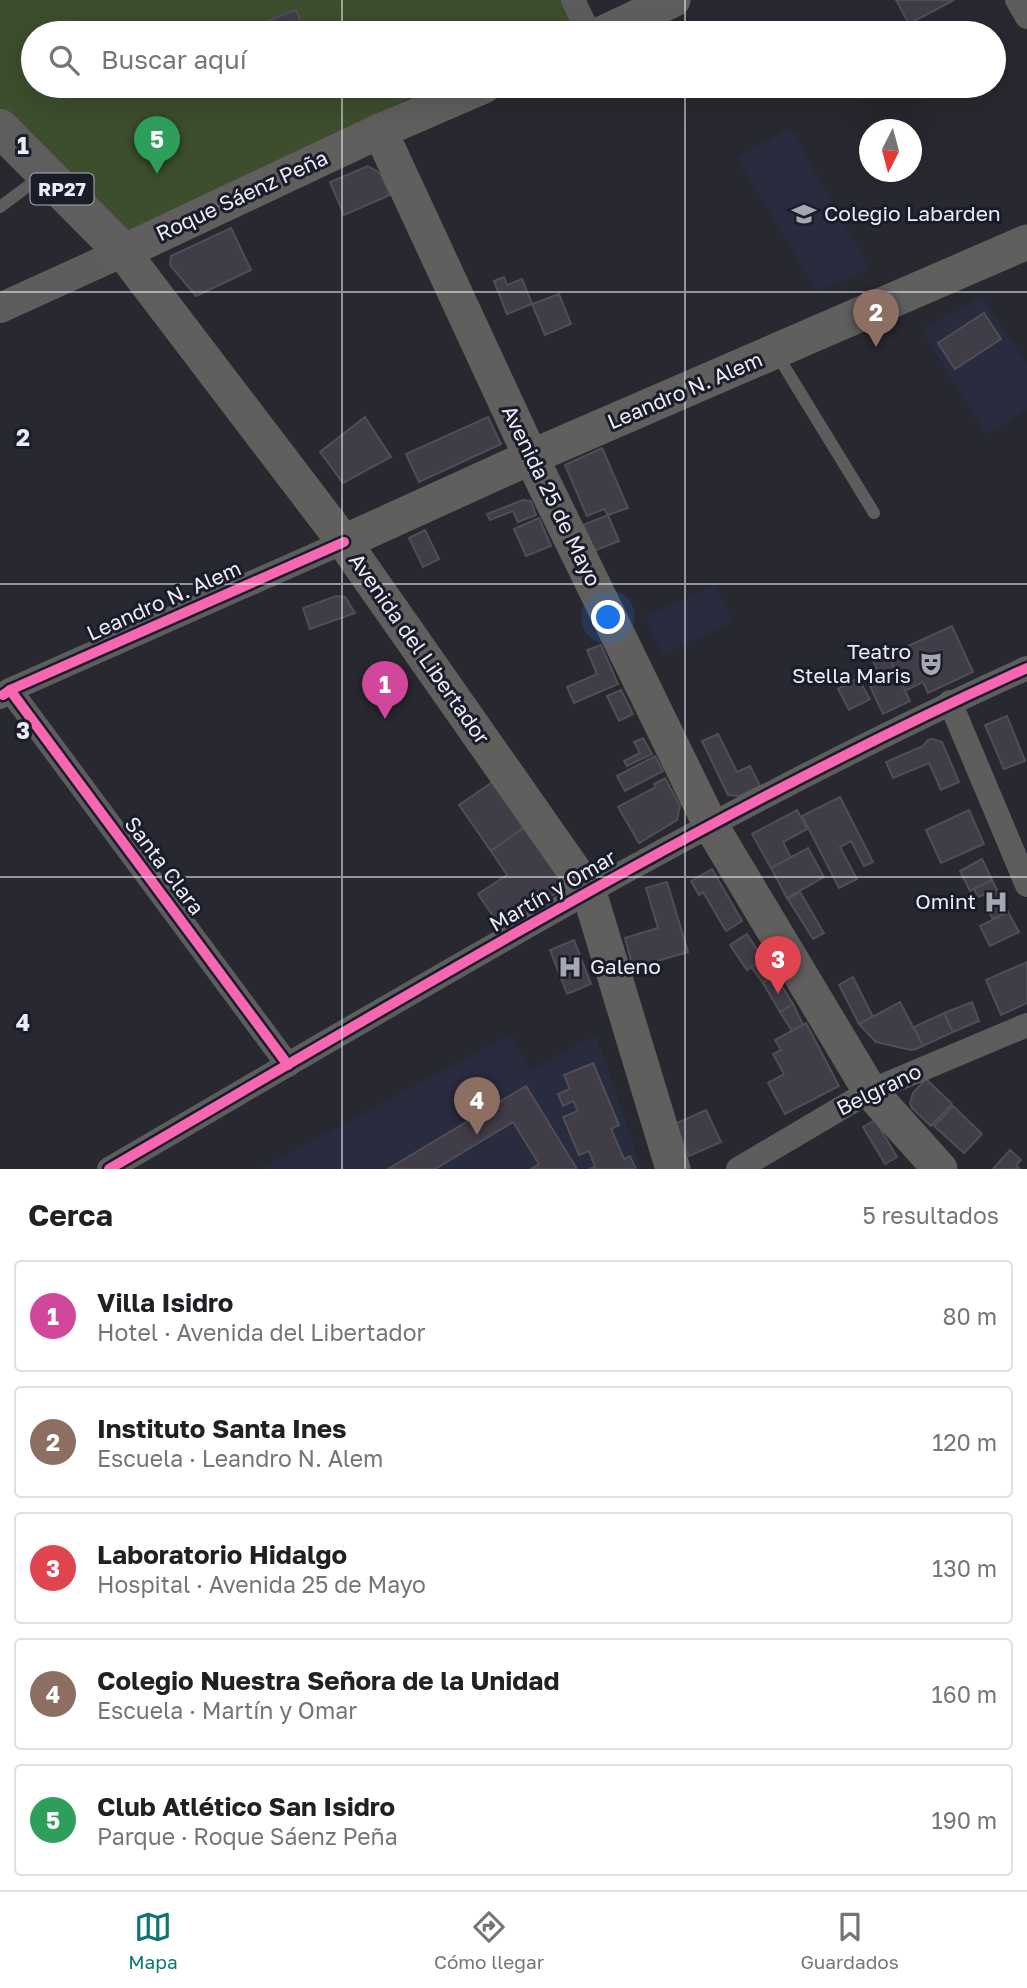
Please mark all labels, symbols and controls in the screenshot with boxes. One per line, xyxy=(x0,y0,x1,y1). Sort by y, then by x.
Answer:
search box xyxy=(21,21,1006,98)
icon: search xyxy=(45,41,83,79)
text: Buscar aquí xyxy=(101,44,247,75)
pin: 5 xyxy=(134,116,180,174)
north arrow xyxy=(859,119,922,182)
text: 1 xyxy=(17,131,29,159)
street label: Roque Sáenz Peña xyxy=(152,144,332,246)
road number: RP27 xyxy=(31,174,94,204)
school or university icon: Colegio Labarden xyxy=(790,200,818,228)
place label: Colegio Labarden xyxy=(824,200,1001,226)
pin: 2 xyxy=(853,289,899,347)
street label: Leandro N. Alem xyxy=(603,346,766,434)
street label: Avenida 25 de Mayo xyxy=(497,401,607,590)
text: 2 xyxy=(16,423,30,451)
street label: Avenida del Libertador xyxy=(344,548,496,749)
street label: Leandro N. Alem xyxy=(83,554,245,646)
your location xyxy=(591,600,625,634)
place label: Teatro Stella Maris xyxy=(792,638,911,688)
theatre icon: Teatro Stella Maris xyxy=(917,650,945,678)
pin: 1 xyxy=(362,661,408,719)
text: 3 xyxy=(16,716,30,744)
street label: Santa Clara xyxy=(119,811,210,920)
street label: Martín y Omar xyxy=(485,843,620,937)
place label: Omint xyxy=(915,888,976,914)
hospital icon: Omint xyxy=(982,888,1010,916)
pin: 3 xyxy=(755,936,801,994)
hospital icon: Galeno xyxy=(556,953,584,981)
place label: Galeno xyxy=(590,953,661,979)
text: 4 xyxy=(16,1008,30,1036)
street label: Belgrano xyxy=(832,1057,925,1121)
pin: 4 xyxy=(454,1077,500,1135)
text: Cerca xyxy=(28,1197,113,1233)
text: 5 resultados xyxy=(862,1201,999,1229)
text: Villa Isidro xyxy=(97,1287,233,1318)
text: 1 xyxy=(47,1302,59,1330)
text: 80 m xyxy=(943,1302,997,1330)
text: Hotel · Avenida del Libertador xyxy=(97,1318,425,1346)
text: Instituto Santa Ines xyxy=(97,1413,347,1444)
text: 2 xyxy=(46,1428,60,1456)
text: 120 m xyxy=(932,1428,997,1456)
text: Escuela · Leandro N. Alem xyxy=(97,1444,383,1472)
text: Laboratorio Hidalgo xyxy=(97,1539,347,1570)
text: 3 xyxy=(46,1554,60,1582)
text: 130 m xyxy=(932,1554,997,1582)
text: Hospital · Avenida 25 de Mayo xyxy=(97,1570,426,1598)
text: Colegio Nuestra Señora de la Unidad xyxy=(97,1665,559,1696)
text: 4 xyxy=(46,1680,60,1708)
text: 160 m xyxy=(932,1680,997,1708)
text: Escuela · Martín y Omar xyxy=(97,1696,357,1724)
text: Club Atlético San Isidro xyxy=(97,1791,395,1822)
text: 5 xyxy=(46,1806,60,1834)
text: 190 m xyxy=(932,1806,997,1834)
text: Parque · Roque Sáenz Peña xyxy=(97,1822,398,1850)
tab: Mapa xyxy=(128,1908,178,1973)
tab: Cómo llegar xyxy=(434,1908,544,1973)
tab: Guardados xyxy=(800,1908,899,1973)

